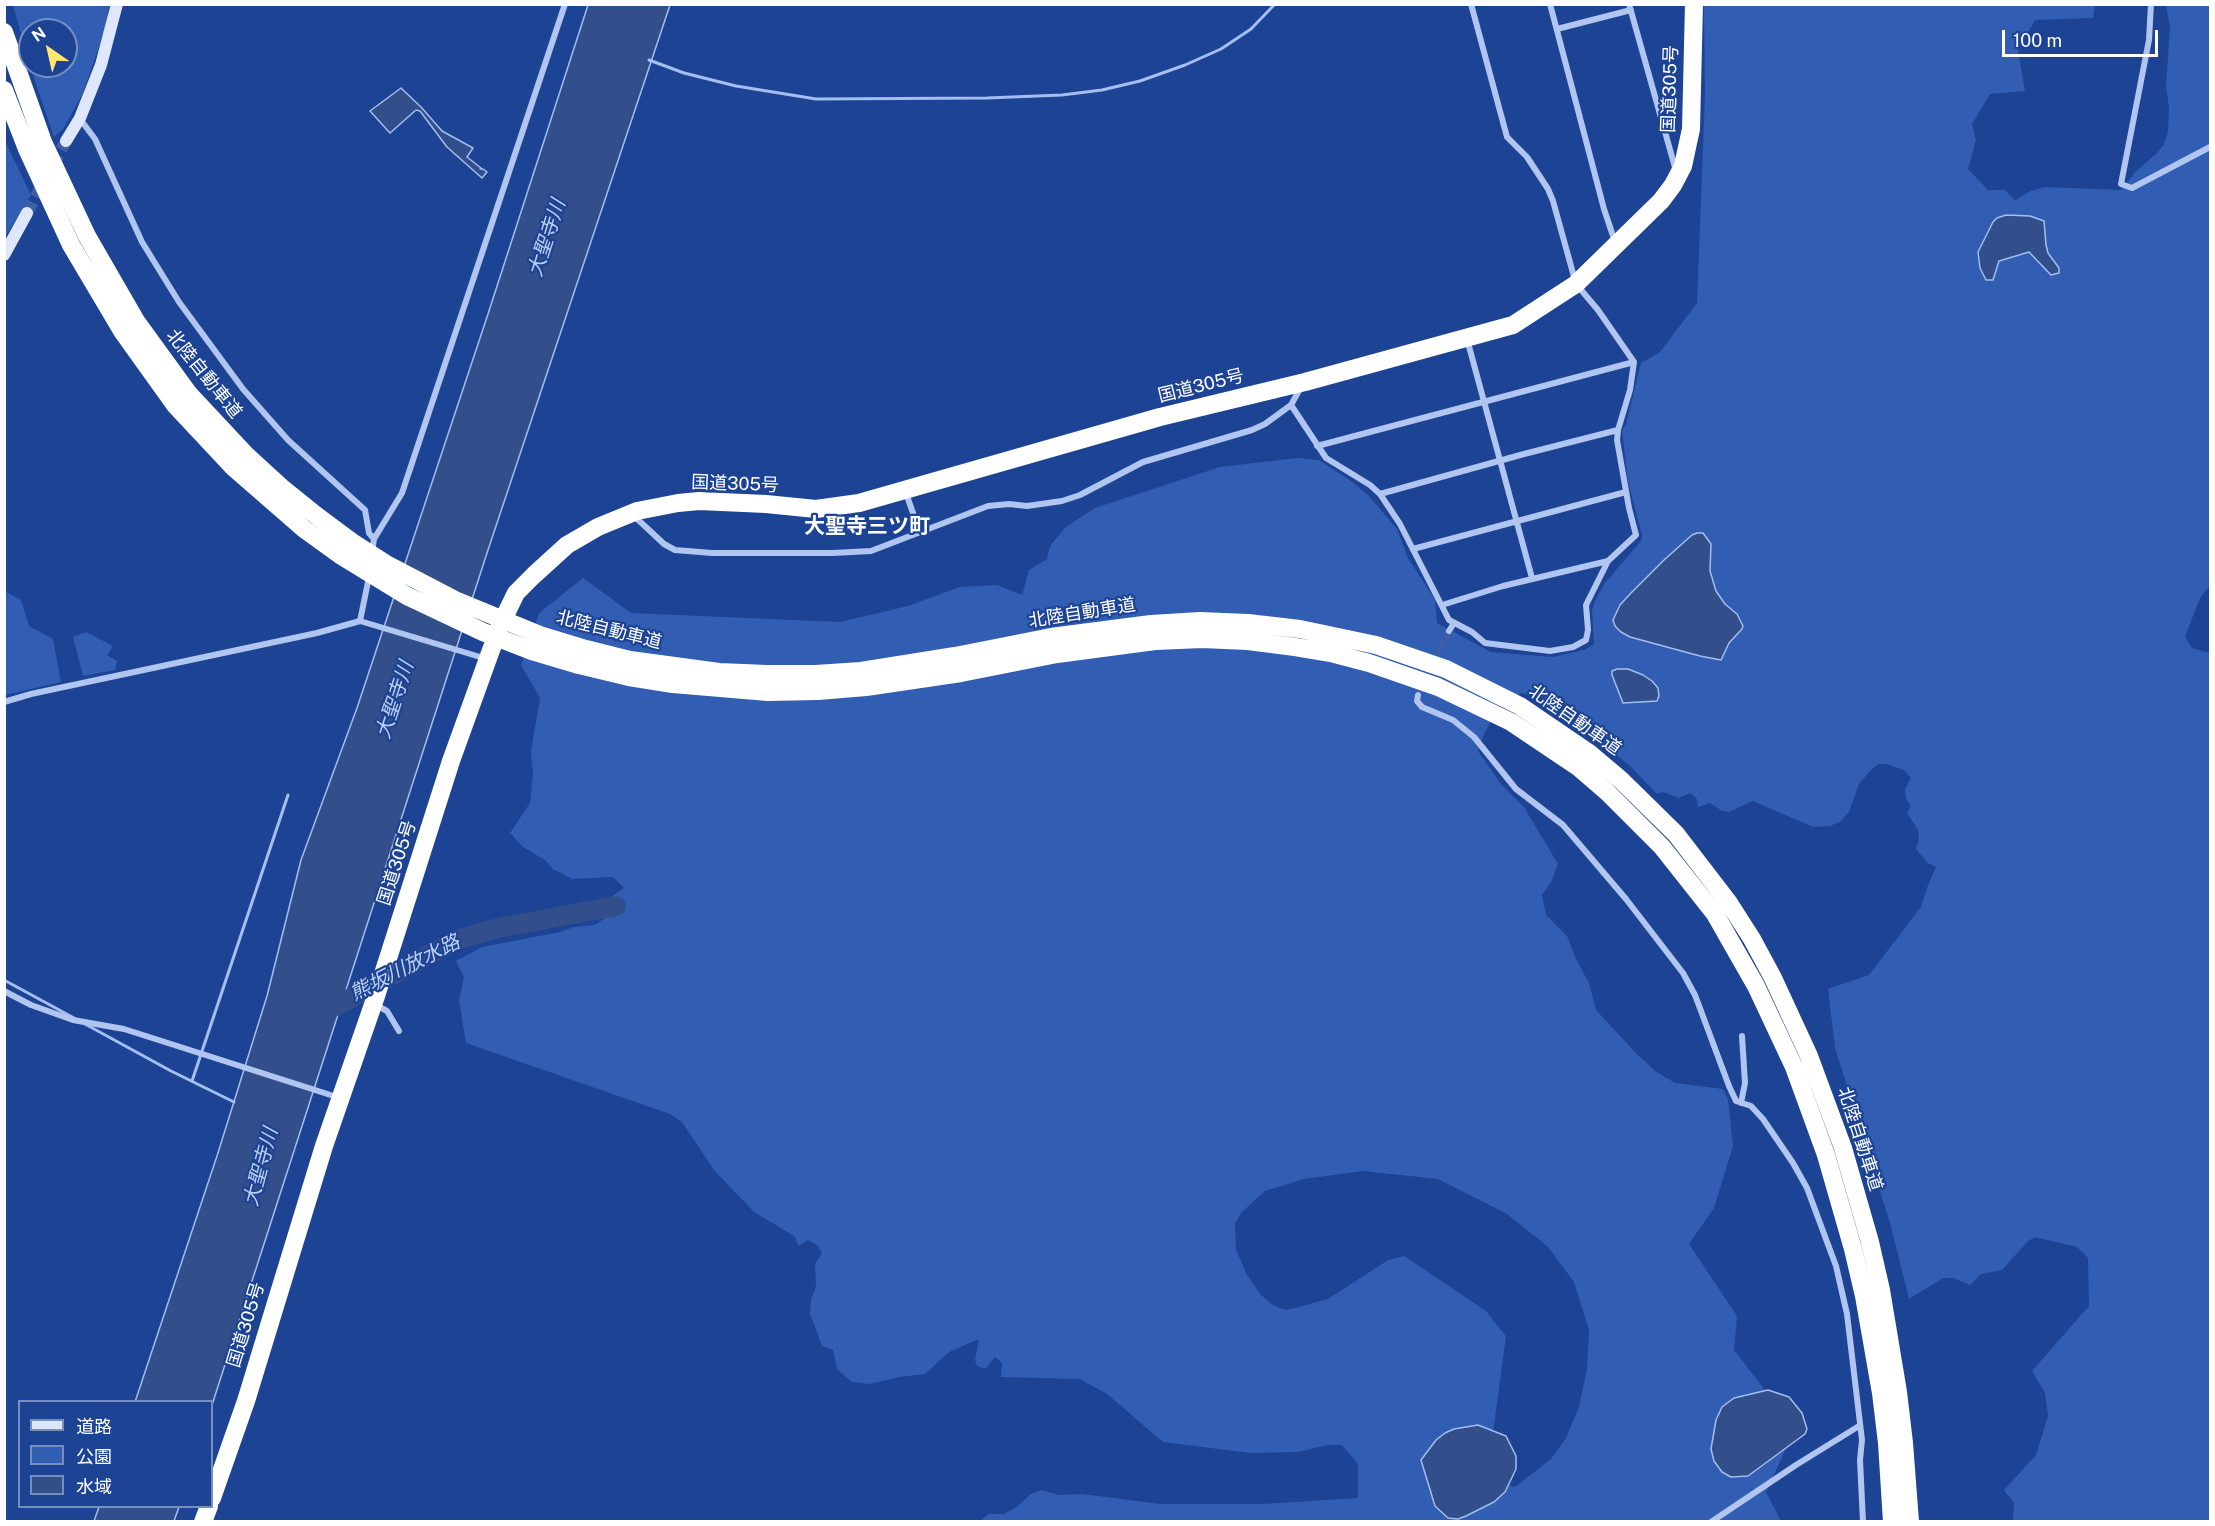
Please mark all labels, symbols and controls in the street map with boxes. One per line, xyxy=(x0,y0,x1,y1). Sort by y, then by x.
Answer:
north arrow xyxy=(18,18,78,78)
scale bar xyxy=(2005,18,2161,56)
text: N xyxy=(28,23,49,46)
text: 100 m xyxy=(2013,30,2062,51)
street label: 国道305号 xyxy=(1658,45,1682,133)
water label: 大聖寺川 xyxy=(523,196,571,280)
street label: 北陸自動車道 xyxy=(162,325,246,423)
street label: 国道305号 xyxy=(1156,365,1246,407)
street label: 国道305号 xyxy=(691,472,779,496)
district label: 大聖寺三ツ町 xyxy=(804,514,930,540)
street label: 北陸自動車道 xyxy=(1027,594,1137,632)
street label: 北陸自動車道 xyxy=(554,606,664,654)
water label: 大聖寺川 xyxy=(371,658,419,742)
street label: 北陸自動車道 xyxy=(1525,680,1625,760)
street label: 国道305号 xyxy=(373,818,421,908)
water label: 熊坂川放水路 xyxy=(346,930,464,1006)
street label: 北陸自動車道 xyxy=(1833,1084,1887,1194)
water label: 大聖寺川 xyxy=(239,1125,283,1209)
street label: 国道305号 xyxy=(223,1280,269,1370)
legend xyxy=(18,1400,213,1508)
text: 道路 xyxy=(76,1416,112,1437)
text: 公園 xyxy=(76,1446,112,1467)
text: 水域 xyxy=(76,1476,112,1497)

